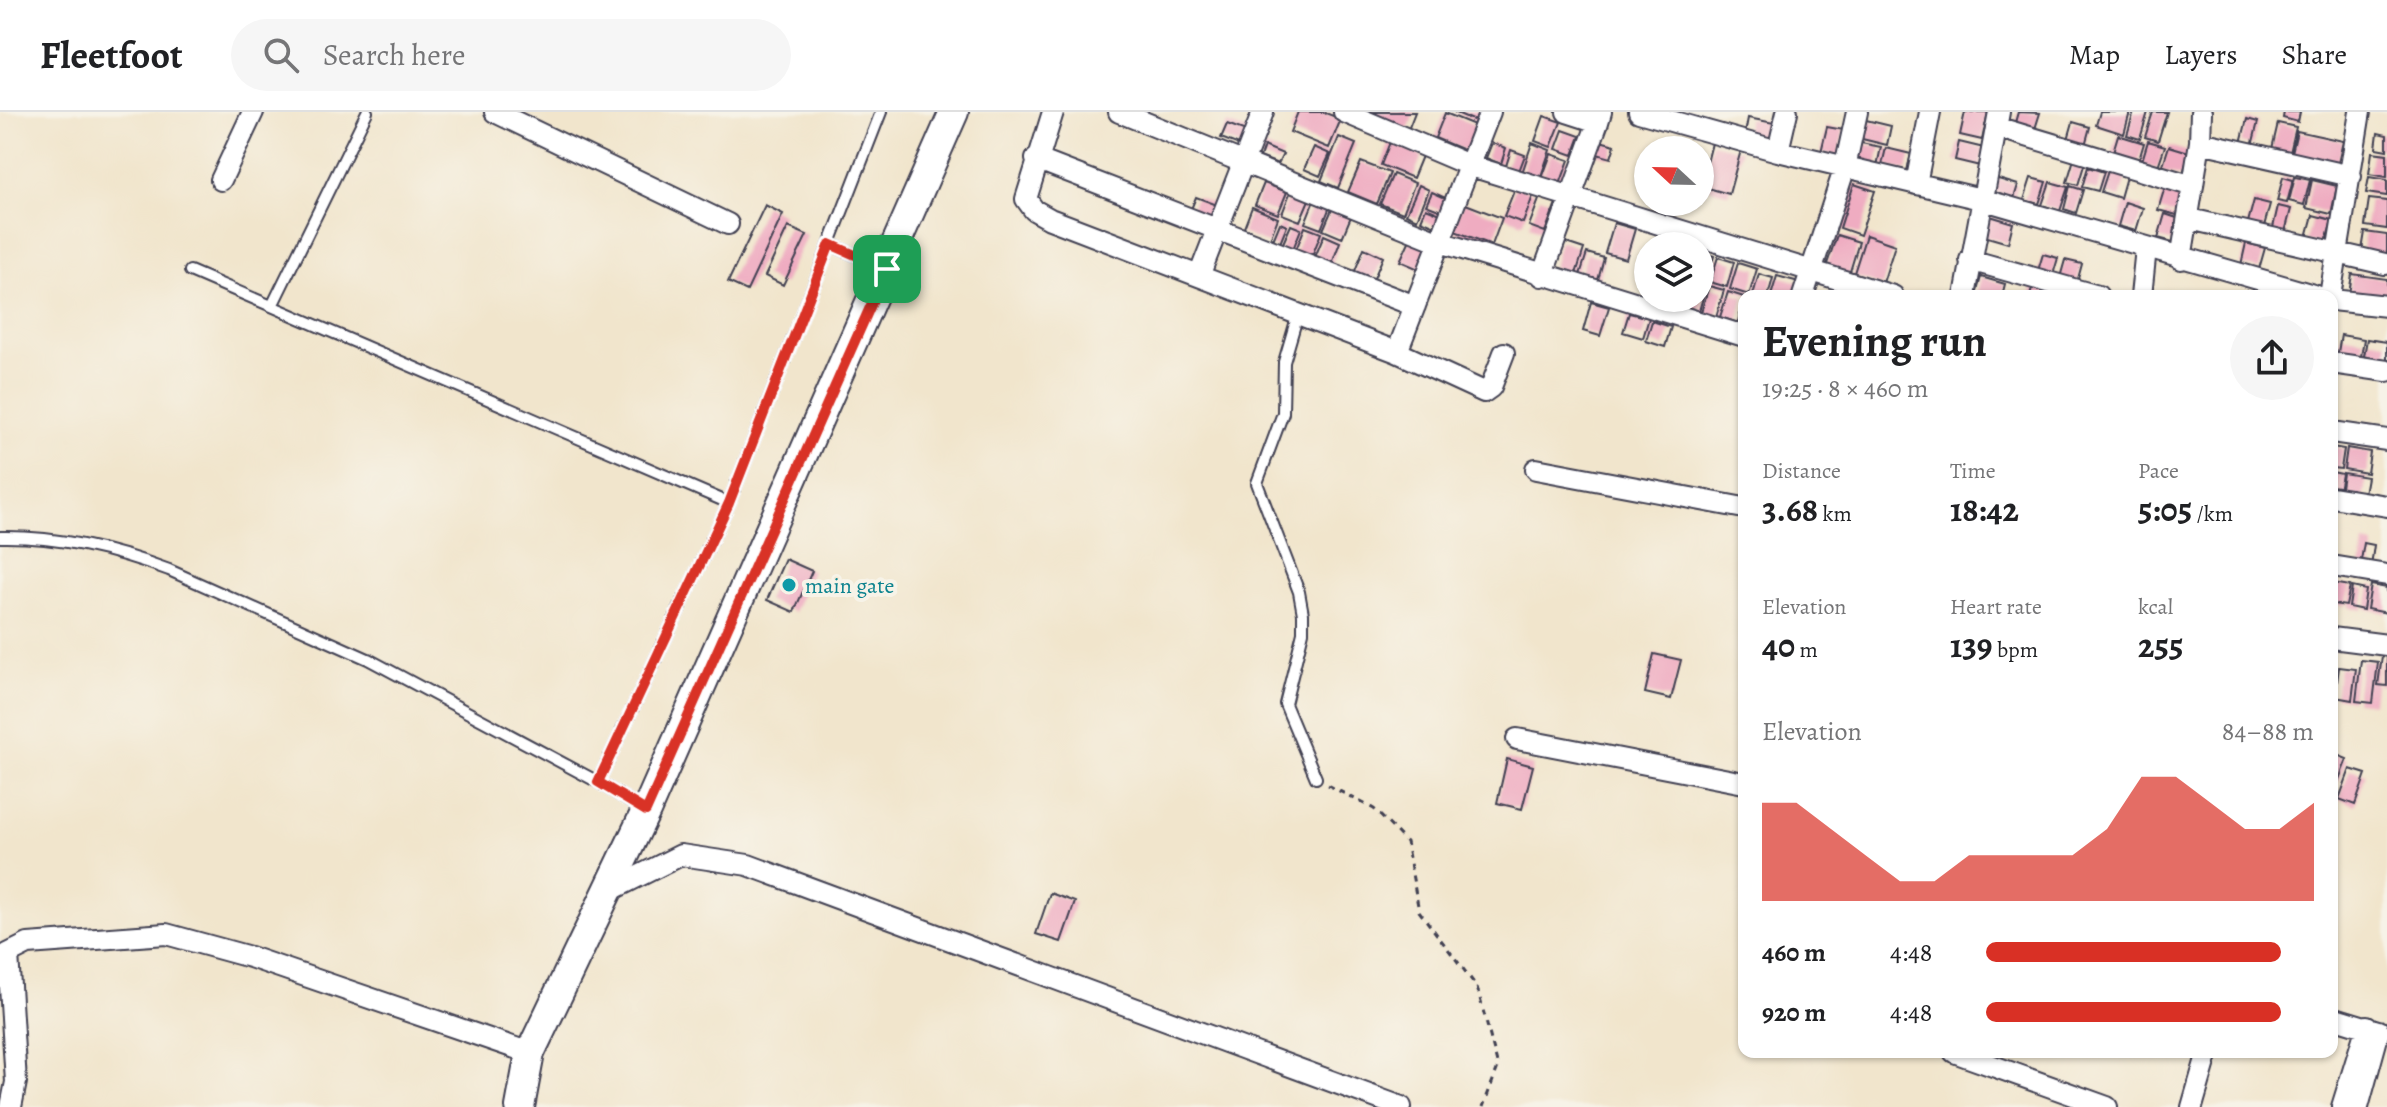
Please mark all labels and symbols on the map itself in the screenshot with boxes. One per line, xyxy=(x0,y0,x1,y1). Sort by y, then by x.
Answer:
north arrow xyxy=(1634,136,1714,216)
pin xyxy=(853,235,921,303)
place label: main gate xyxy=(805,571,894,601)
marker: main gate xyxy=(780,576,798,594)

